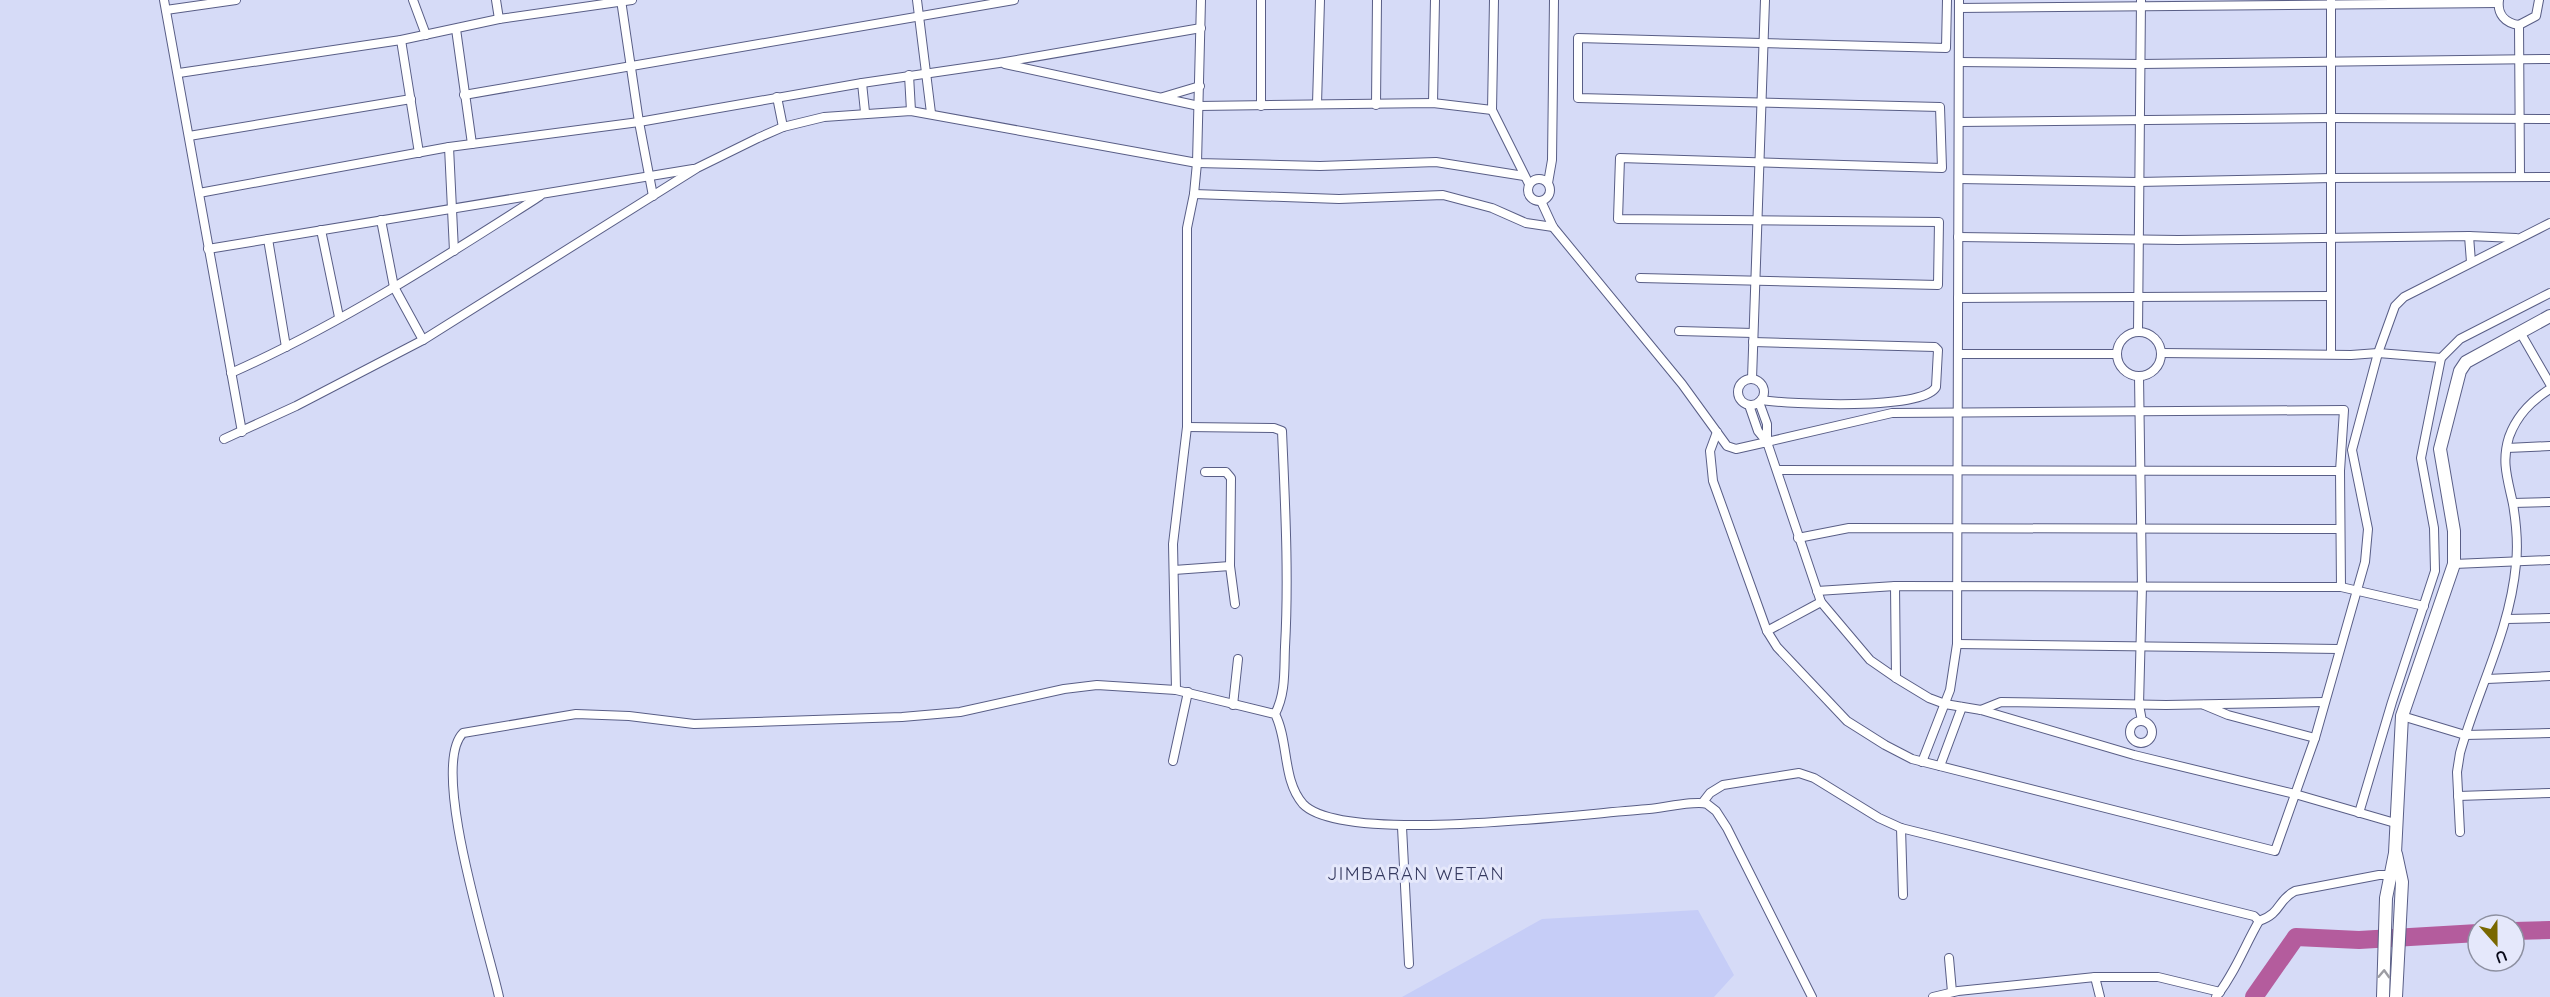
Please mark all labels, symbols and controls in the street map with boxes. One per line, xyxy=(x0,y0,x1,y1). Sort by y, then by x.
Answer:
district label: JIMBARAN WETAN xyxy=(1327,862,1505,885)
north arrow xyxy=(2466,913,2526,973)
text: U xyxy=(2493,946,2510,968)
one-way arrow xyxy=(2378,970,2391,979)

